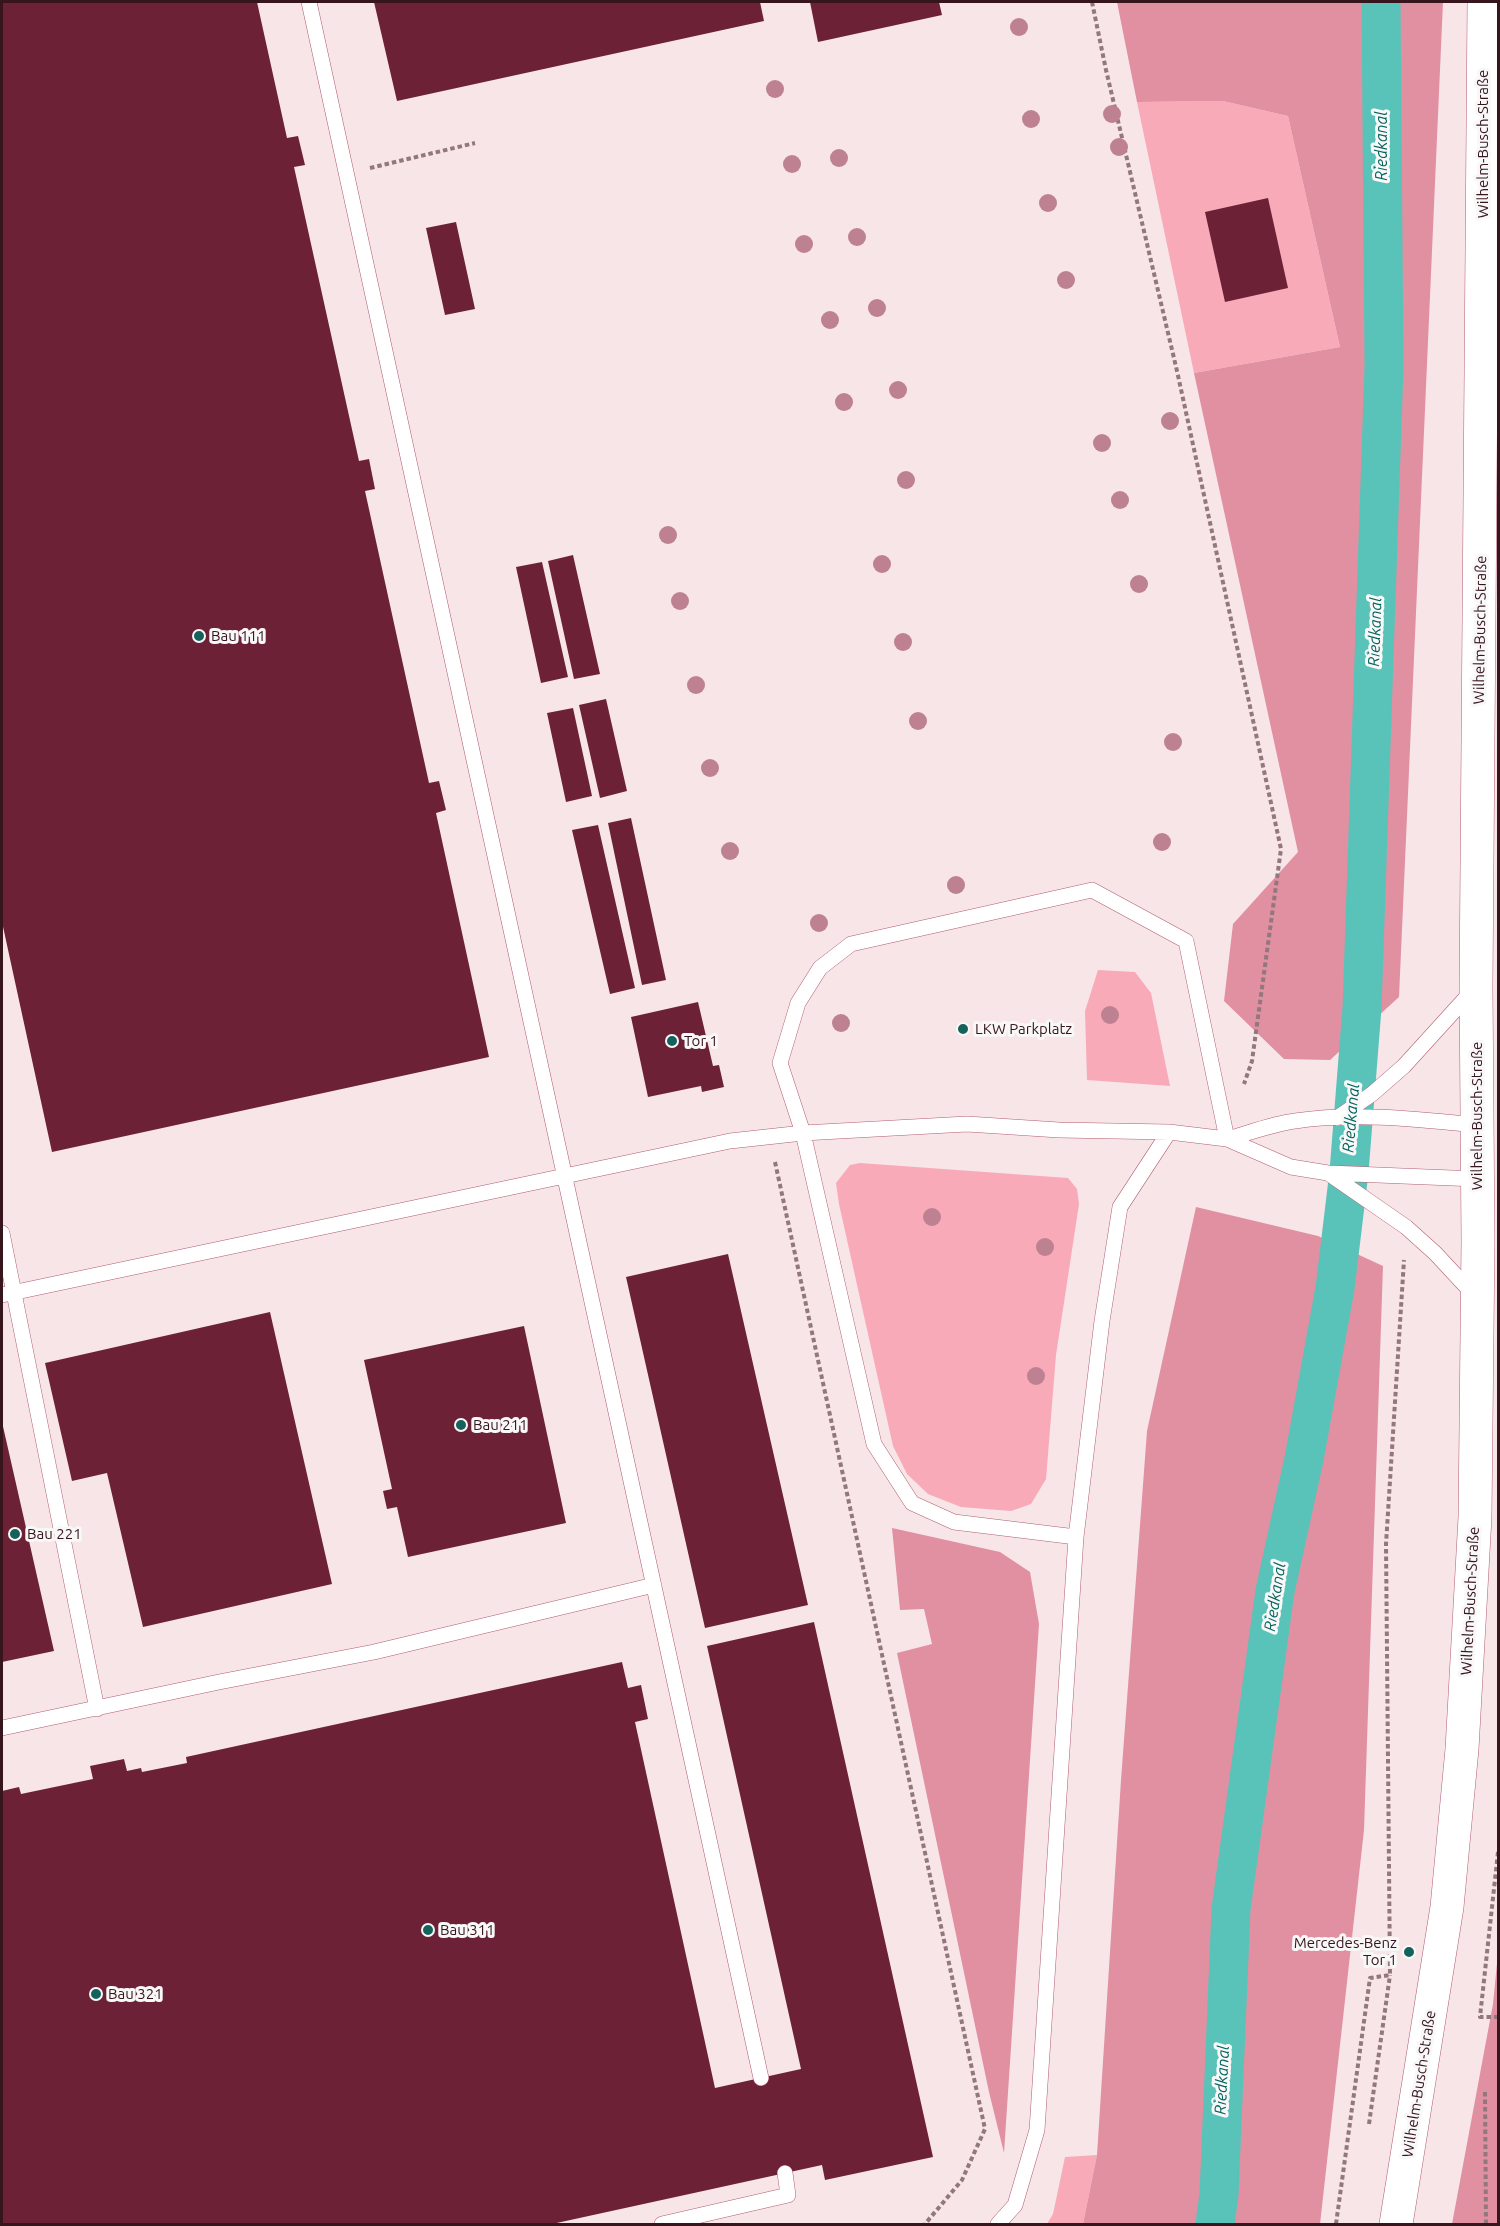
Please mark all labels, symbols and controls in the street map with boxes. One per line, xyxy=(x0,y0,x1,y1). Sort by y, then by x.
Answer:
street label: Wilhelm-Busch-Straße xyxy=(1474,70,1492,218)
water label: Riedkanal xyxy=(1372,111,1392,181)
street label: Wilhelm-Busch-Straße xyxy=(1470,555,1490,705)
water label: Riedkanal xyxy=(1364,597,1386,667)
place label: Bau 111 xyxy=(211,627,266,645)
marker: Bau 111 xyxy=(192,629,206,643)
place label: LKW Parkplatz xyxy=(975,1020,1072,1038)
marker: LKW Parkplatz xyxy=(956,1022,970,1036)
place label: Tor 1 xyxy=(684,1032,718,1050)
marker: Tor 1 xyxy=(665,1034,679,1048)
street label: Wilhelm-Busch-Straße xyxy=(1468,1042,1486,1190)
water label: Riedkanal xyxy=(1338,1083,1364,1153)
place label: Bau 211 xyxy=(473,1416,528,1434)
marker: Bau 211 xyxy=(454,1418,468,1432)
place label: Bau 221 xyxy=(27,1525,82,1543)
street label: Wilhelm-Busch-Straße xyxy=(1457,1526,1483,1676)
marker: Bau 221 xyxy=(8,1527,22,1541)
water label: Riedkanal xyxy=(1260,1561,1290,1633)
place label: Bau 311 xyxy=(440,1921,495,1939)
marker: Bau 311 xyxy=(421,1923,435,1937)
place label: Mercedes-Benz Tor 1 xyxy=(1294,1934,1397,1969)
marker: Mercedes-Benz Tor 1 xyxy=(1402,1945,1416,1959)
place label: Bau 321 xyxy=(108,1985,163,2003)
marker: Bau 321 xyxy=(89,1987,103,2001)
street label: Wilhelm-Busch-Straße xyxy=(1398,2009,1440,2159)
water label: Riedkanal xyxy=(1211,2045,1233,2115)

